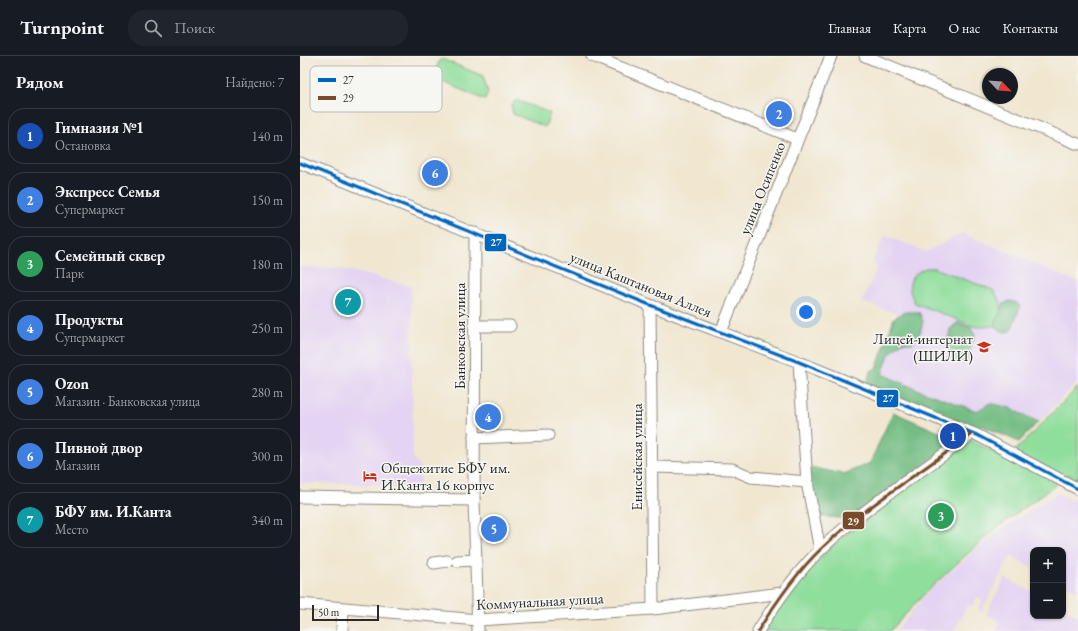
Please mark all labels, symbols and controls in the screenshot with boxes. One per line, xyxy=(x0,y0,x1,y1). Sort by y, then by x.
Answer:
search box xyxy=(128,10,408,46)
text: Turnpoint xyxy=(20,15,104,40)
icon: search xyxy=(142,17,164,39)
text: Поиск xyxy=(174,18,215,37)
text: Главная xyxy=(828,19,871,37)
text: Карта xyxy=(893,19,926,37)
text: О нас xyxy=(948,19,980,37)
text: Контакты xyxy=(1002,19,1058,37)
legend xyxy=(310,66,442,112)
north arrow xyxy=(982,68,1018,104)
text: Рядом xyxy=(16,71,64,93)
text: 27 xyxy=(343,73,354,87)
text: Найдено: 7 xyxy=(225,74,284,91)
text: 29 xyxy=(343,91,354,105)
pin: 2 xyxy=(766,99,792,129)
text: Гимназия №1 xyxy=(55,118,144,137)
text: 1 xyxy=(27,128,33,145)
text: 140 m xyxy=(252,128,283,145)
text: Остановка xyxy=(55,137,111,154)
street label: улица Осипенко xyxy=(735,139,789,237)
pin: 6 xyxy=(422,158,448,188)
text: Экспресс Семья xyxy=(55,182,160,201)
text: 2 xyxy=(27,192,33,209)
text: 150 m xyxy=(252,192,283,209)
text: Супермаркет xyxy=(55,201,125,218)
line badge: 27 xyxy=(484,233,507,252)
text: 27 xyxy=(490,235,502,249)
text: Семейный сквер xyxy=(55,246,165,265)
street label: улица Каштановая Аллея xyxy=(567,247,715,321)
text: 3 xyxy=(27,256,33,273)
text: 180 m xyxy=(252,256,283,273)
text: Парк xyxy=(55,265,84,282)
street label: Банковская улица xyxy=(450,283,469,389)
pin: 7 xyxy=(335,287,361,317)
your location xyxy=(796,302,816,322)
text: Продукты xyxy=(55,310,123,329)
text: 4 xyxy=(27,320,33,337)
text: 250 m xyxy=(252,320,283,337)
text: Супермаркет xyxy=(55,329,125,346)
place label: Лицей-интернат (ШИЛИ) xyxy=(873,329,973,365)
school or university icon: Лицей-интернат (ШИЛИ) xyxy=(976,339,992,355)
text: Ozon xyxy=(55,374,89,393)
text: 5 xyxy=(27,384,33,401)
text: 280 m xyxy=(252,384,283,401)
line badge: 27 xyxy=(876,389,899,408)
text: 27 xyxy=(882,391,894,405)
text: Магазин · Банковская улица xyxy=(55,393,200,410)
pin: 4 xyxy=(475,402,501,432)
street label: Енисейская улица xyxy=(627,403,646,511)
pin: 1 xyxy=(940,421,966,451)
text: Пивной двор xyxy=(55,438,142,457)
text: 6 xyxy=(27,448,33,465)
text: 300 m xyxy=(252,448,283,465)
text: Магазин xyxy=(55,457,100,474)
place label: Общежитие БФУ им. И.Канта 16 корпус xyxy=(381,458,510,494)
hotel icon: Общежитие БФУ им. И.Канта 16 корпус xyxy=(362,468,378,484)
pin: 3 xyxy=(928,501,954,531)
text: БФУ им. И.Канта xyxy=(55,502,171,521)
line badge: 29 xyxy=(842,511,865,530)
text: 7 xyxy=(27,512,33,529)
text: 340 m xyxy=(252,512,283,529)
pin: 5 xyxy=(481,514,507,544)
text: 29 xyxy=(847,514,859,528)
text: Место xyxy=(55,521,88,538)
map controls xyxy=(1030,547,1066,619)
button: + xyxy=(1030,547,1066,583)
button: − xyxy=(1030,583,1066,619)
street label: Коммунальная улица xyxy=(476,588,604,614)
scale bar xyxy=(312,603,379,622)
text: 50 m xyxy=(318,605,339,619)

